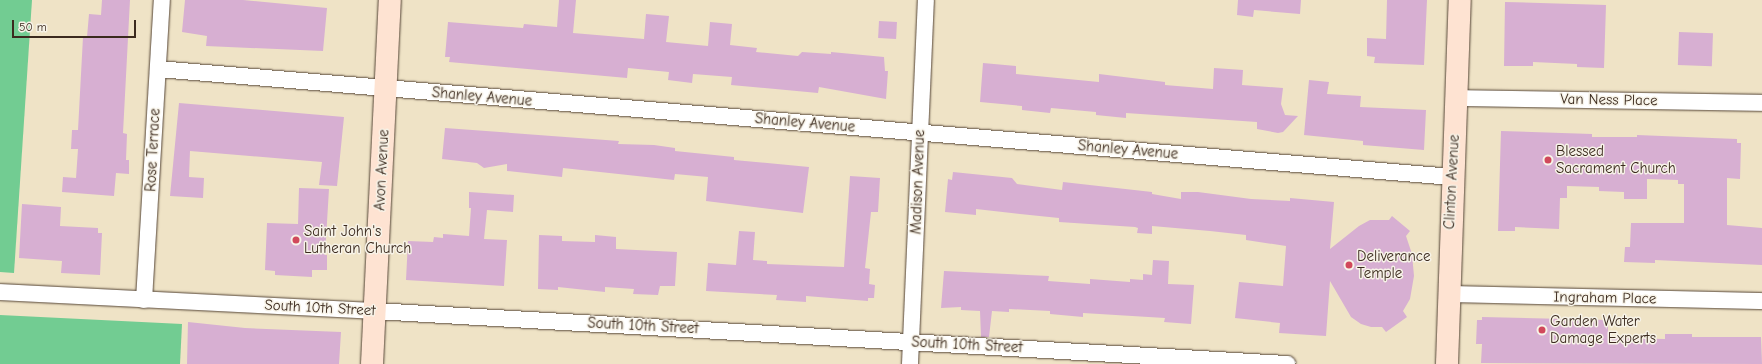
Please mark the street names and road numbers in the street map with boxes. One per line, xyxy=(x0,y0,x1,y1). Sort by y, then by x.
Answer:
street label: Shanley Avenue xyxy=(431,84,533,110)
street label: Van Ness Place xyxy=(1560,90,1658,110)
street label: Rose Terrace xyxy=(142,108,164,192)
street label: Shanley Avenue xyxy=(754,110,856,136)
street label: Avon Avenue xyxy=(371,129,393,211)
street label: Madison Avenue xyxy=(907,129,929,235)
street label: Clinton Avenue xyxy=(1441,134,1463,230)
street label: Shanley Avenue xyxy=(1077,137,1179,163)
street label: Ingraham Place xyxy=(1553,288,1657,308)
street label: South 10th Street xyxy=(264,296,376,320)
street label: South 10th Street xyxy=(587,314,699,338)
street label: South 10th Street xyxy=(911,333,1023,357)

